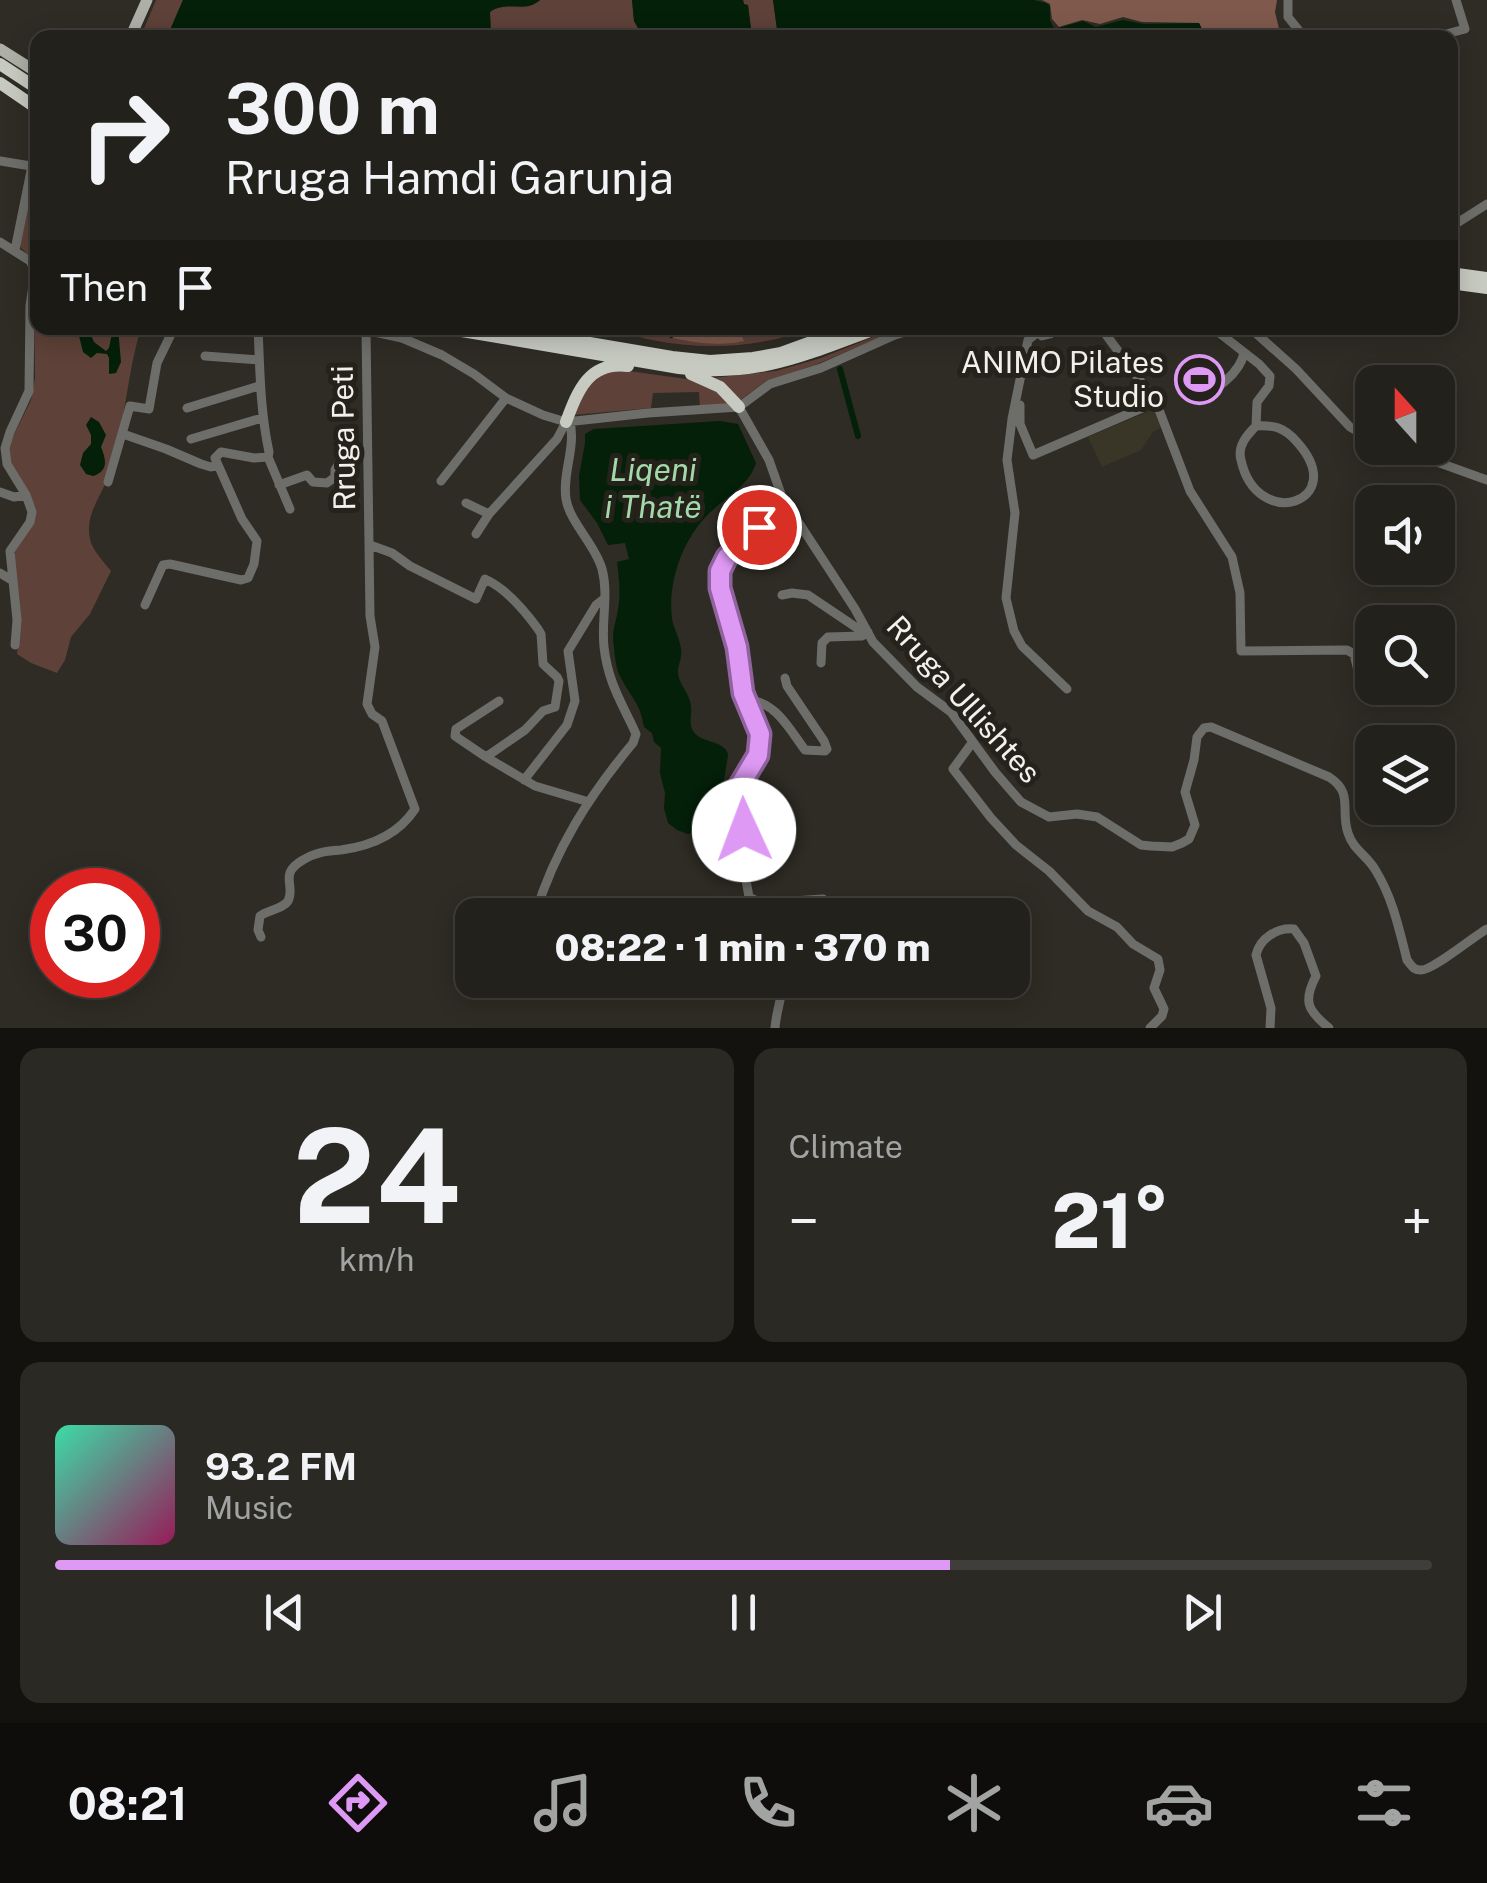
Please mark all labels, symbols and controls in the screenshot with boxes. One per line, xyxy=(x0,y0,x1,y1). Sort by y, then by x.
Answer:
text: 300 m xyxy=(225,67,440,150)
icon: right xyxy=(60,70,190,200)
text: Rruga Hamdi Garunja xyxy=(225,151,674,204)
icon: arrive xyxy=(168,260,223,315)
text: Then xyxy=(60,265,148,310)
place label: ANIMO Pilates Studio xyxy=(961,344,1164,414)
sports icon: ANIMO Pilates Studio xyxy=(1173,353,1225,405)
street label: Rruga Peti xyxy=(324,365,362,511)
north arrow xyxy=(1355,365,1455,465)
map controls xyxy=(1355,365,1455,825)
water label: Liqeni i Thatë xyxy=(604,451,702,525)
pin xyxy=(717,485,802,570)
button: sound xyxy=(1355,485,1455,585)
icon: arrive xyxy=(732,500,787,555)
button: search xyxy=(1355,605,1455,705)
street label: Rruga Ullishtes xyxy=(880,608,1048,790)
button: layers xyxy=(1355,725,1455,825)
position arrow xyxy=(692,778,796,882)
speed limit sign: 30 xyxy=(30,868,160,998)
text: 08:22 · 1 min · 370 m xyxy=(554,925,931,970)
text: 24 xyxy=(293,1100,461,1252)
text: Climate xyxy=(789,1128,903,1165)
text: 21° xyxy=(1051,1177,1169,1265)
text: − xyxy=(789,1189,819,1253)
text: + xyxy=(1402,1189,1432,1253)
text: km/h xyxy=(339,1241,414,1278)
text: 93.2 FM xyxy=(205,1444,357,1489)
text: Music xyxy=(205,1489,293,1526)
icon: previous xyxy=(257,1585,312,1640)
icon: pause xyxy=(716,1585,771,1640)
icon: next xyxy=(1175,1585,1230,1640)
icon: directions xyxy=(323,1768,393,1838)
icon: music xyxy=(528,1768,598,1838)
icon: phone xyxy=(733,1768,803,1838)
icon: climate xyxy=(939,1768,1009,1838)
icon: car xyxy=(1144,1768,1214,1838)
icon: filters xyxy=(1349,1768,1419,1838)
text: 08:21 xyxy=(68,1777,188,1830)

